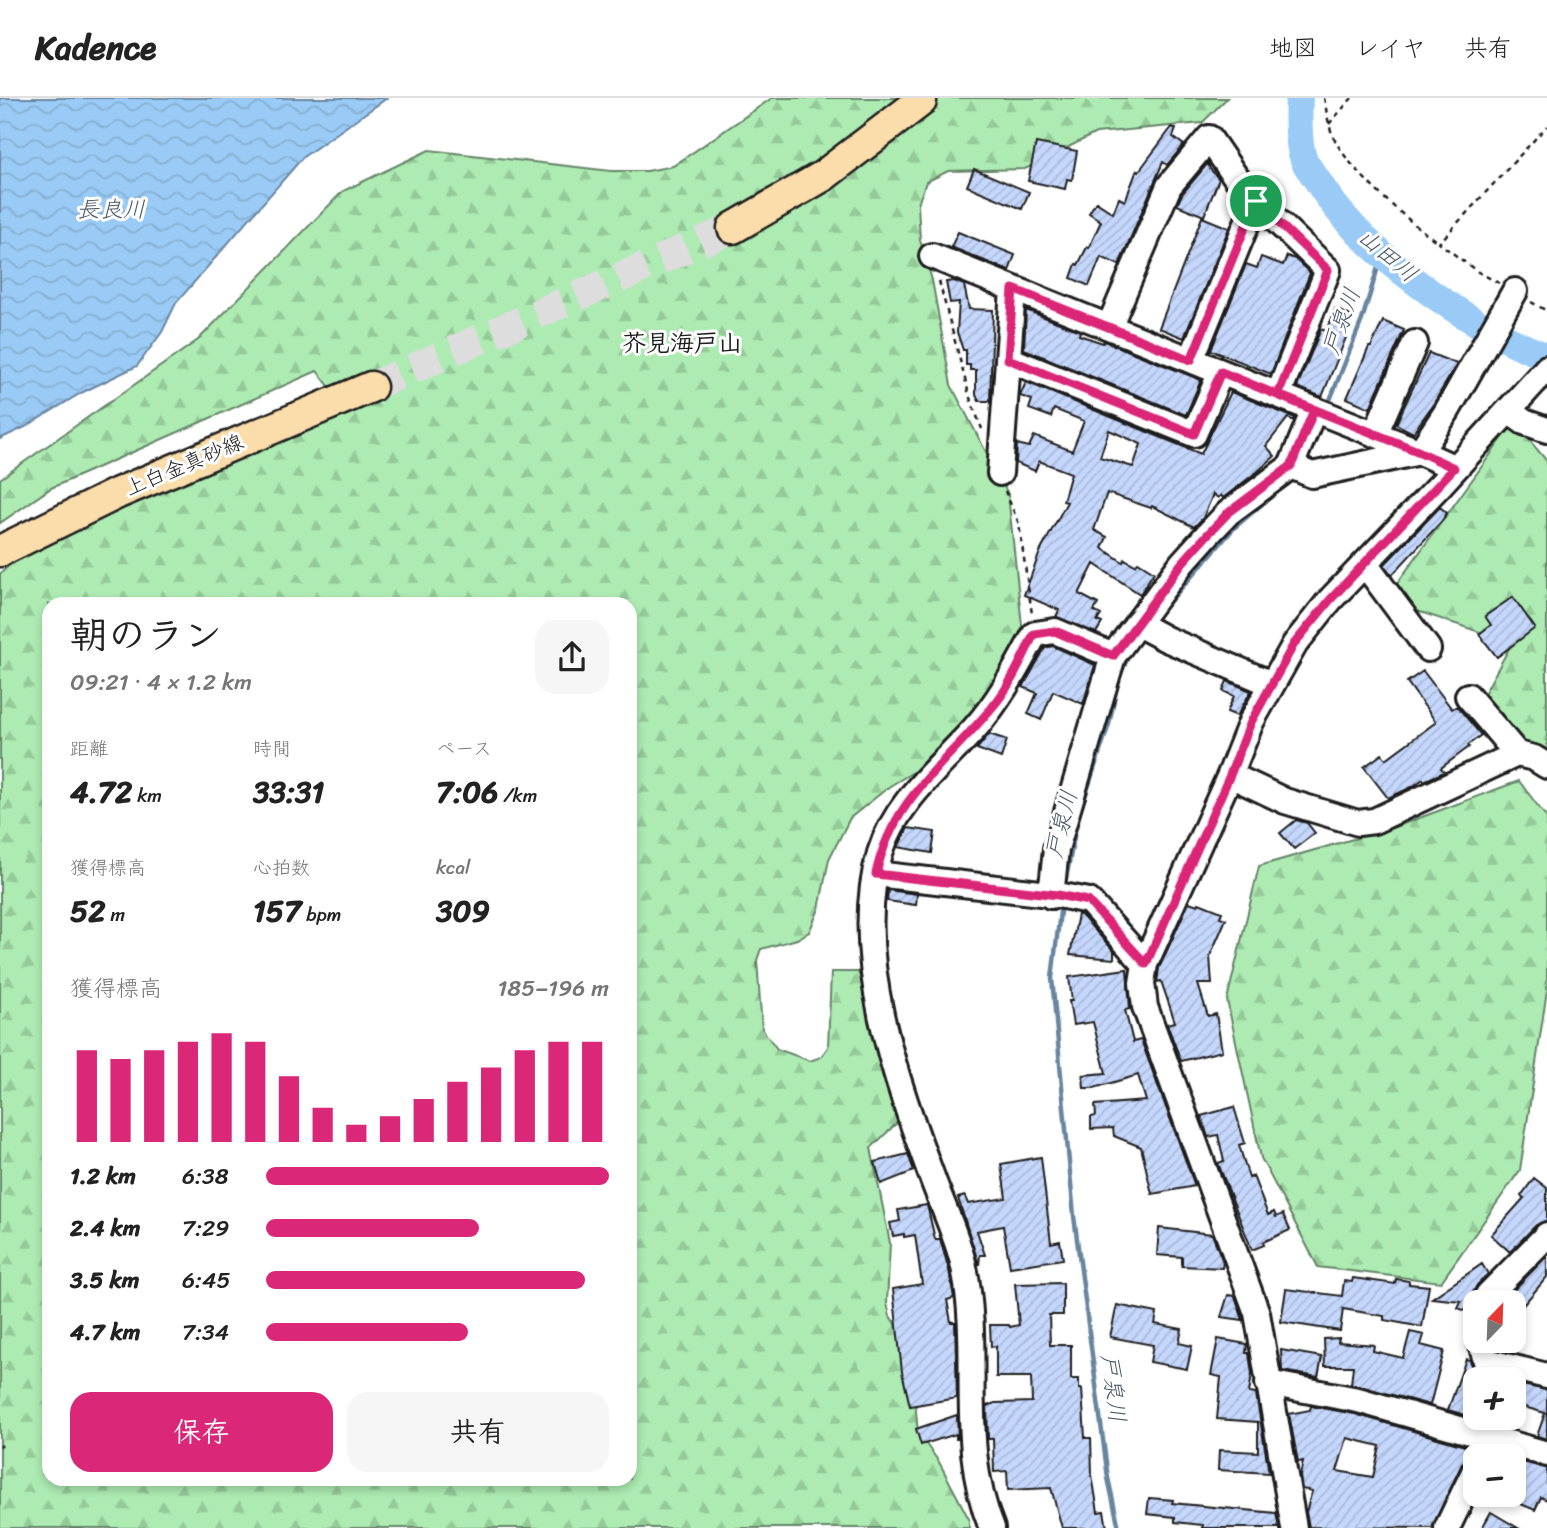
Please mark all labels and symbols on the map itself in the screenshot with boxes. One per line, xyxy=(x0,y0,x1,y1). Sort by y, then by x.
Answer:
pin xyxy=(1226,171,1286,231)
water label: 長良川 xyxy=(77,189,146,230)
water label: 山田川 xyxy=(1348,218,1427,293)
water label: 戸泉川 xyxy=(1310,282,1373,361)
district label: 芥見海戸山 xyxy=(622,322,742,364)
street label: 上白金真砂線 xyxy=(119,423,249,507)
water label: 戸泉川 xyxy=(1033,786,1090,863)
north arrow xyxy=(1463,1290,1526,1353)
water label: 戸泉川 xyxy=(1089,1351,1138,1425)

